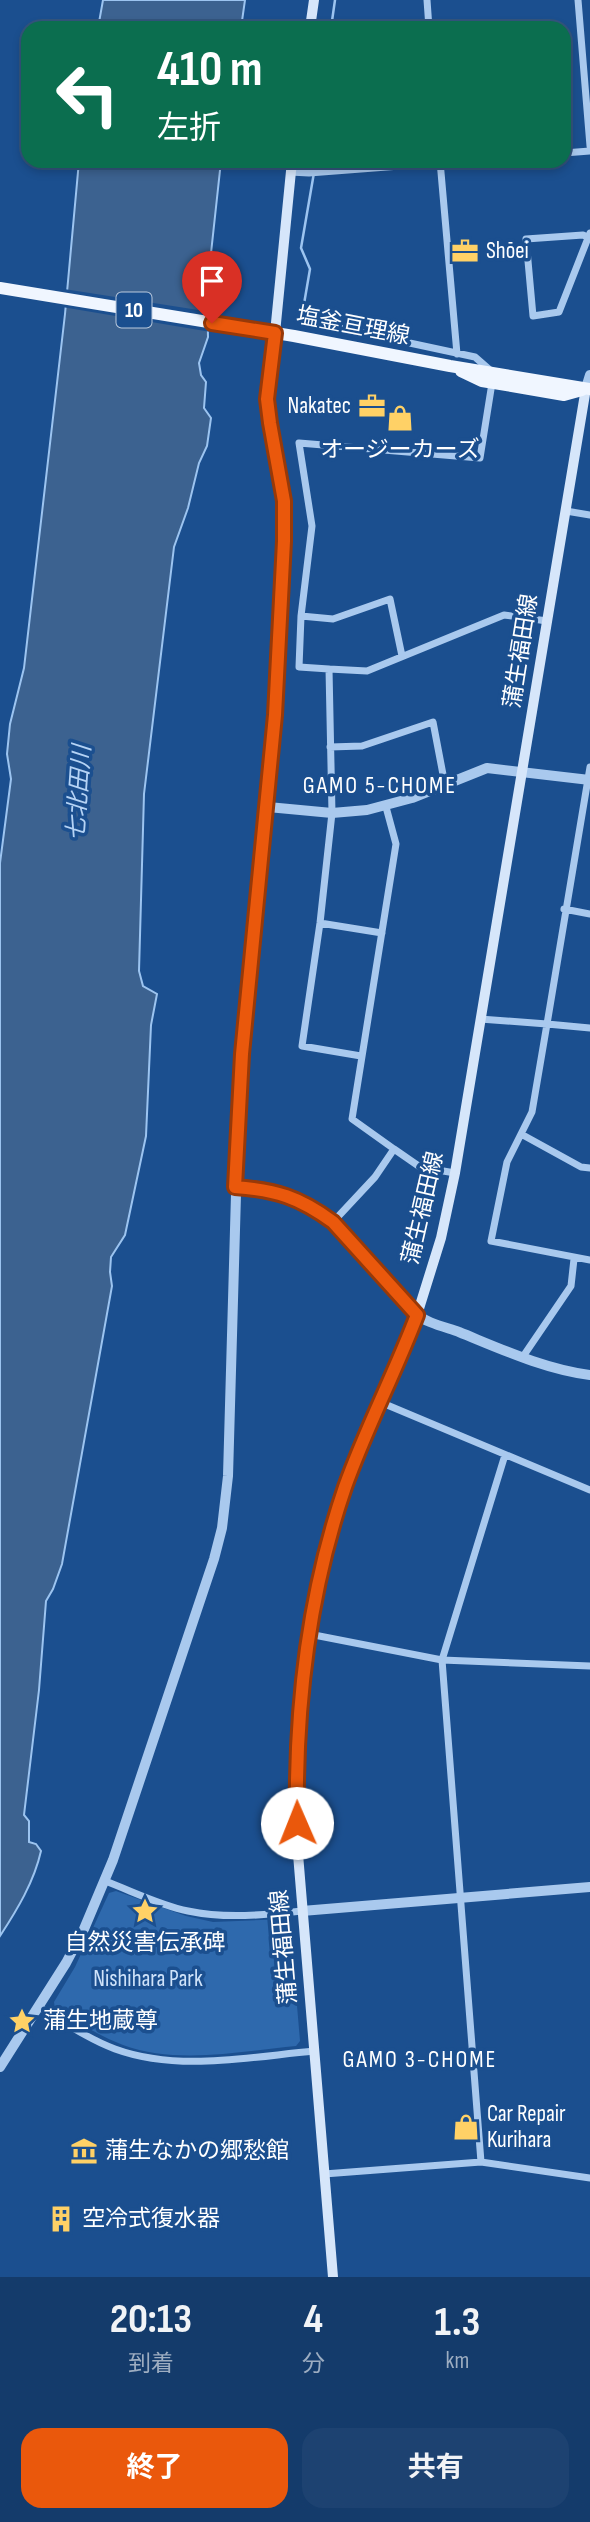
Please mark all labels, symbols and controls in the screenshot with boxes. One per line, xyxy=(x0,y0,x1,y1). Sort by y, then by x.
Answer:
text: 410 m xyxy=(157,41,263,100)
icon: left xyxy=(42,49,133,140)
text: 左折 xyxy=(157,109,221,148)
office icon: Shōei xyxy=(450,236,480,266)
place label: Shōei xyxy=(486,237,529,265)
pin xyxy=(182,251,242,323)
icon: arrive xyxy=(193,262,231,300)
road number: 10 xyxy=(116,292,152,328)
street label: 塩釜亘理線 xyxy=(294,301,412,351)
office icon: Nakatec xyxy=(357,391,387,421)
place label: Nakatec xyxy=(287,392,351,420)
shop icon: オージーカーズ xyxy=(385,403,415,433)
place label: オージーカーズ xyxy=(320,436,480,464)
street label: 蒲生福田線 xyxy=(498,592,544,710)
water label: 七北田川 xyxy=(61,741,97,842)
district label: GAMO 5-CHOME xyxy=(303,771,457,800)
street label: 蒲生福田線 xyxy=(396,1149,450,1267)
position arrow xyxy=(260,1786,334,1860)
street label: 蒲生福田線 xyxy=(265,1888,303,2006)
place icon: 自然災害伝承碑 xyxy=(130,1896,160,1926)
place label: 自然災害伝承碑 xyxy=(65,1929,226,1957)
park label: Nishihara Park xyxy=(93,1965,203,1993)
place icon: 蒲生地蔵尊 xyxy=(7,2006,37,2036)
place label: 蒲生地蔵尊 xyxy=(43,2007,158,2035)
district label: GAMO 3-CHOME xyxy=(343,2045,497,2074)
place label: Car Repair Kurihara xyxy=(487,2100,566,2154)
shop icon: Car Repair Kurihara xyxy=(451,2112,481,2142)
museum icon: 蒲生なかの郷愁館 xyxy=(69,2136,99,2166)
place label: 蒲生なかの郷愁館 xyxy=(105,2137,289,2165)
building icon: 空冷式復水器 xyxy=(46,2204,76,2234)
place label: 空冷式復水器 xyxy=(82,2205,220,2233)
text: 20:13 xyxy=(110,2294,192,2345)
text: 4 xyxy=(304,2294,323,2345)
text: 1.3 xyxy=(434,2297,480,2348)
text: km xyxy=(446,2347,469,2375)
text: 到着 xyxy=(128,2350,174,2378)
text: 分 xyxy=(302,2350,325,2378)
button: 終了 xyxy=(21,2428,288,2508)
button: 共有 xyxy=(302,2428,569,2508)

